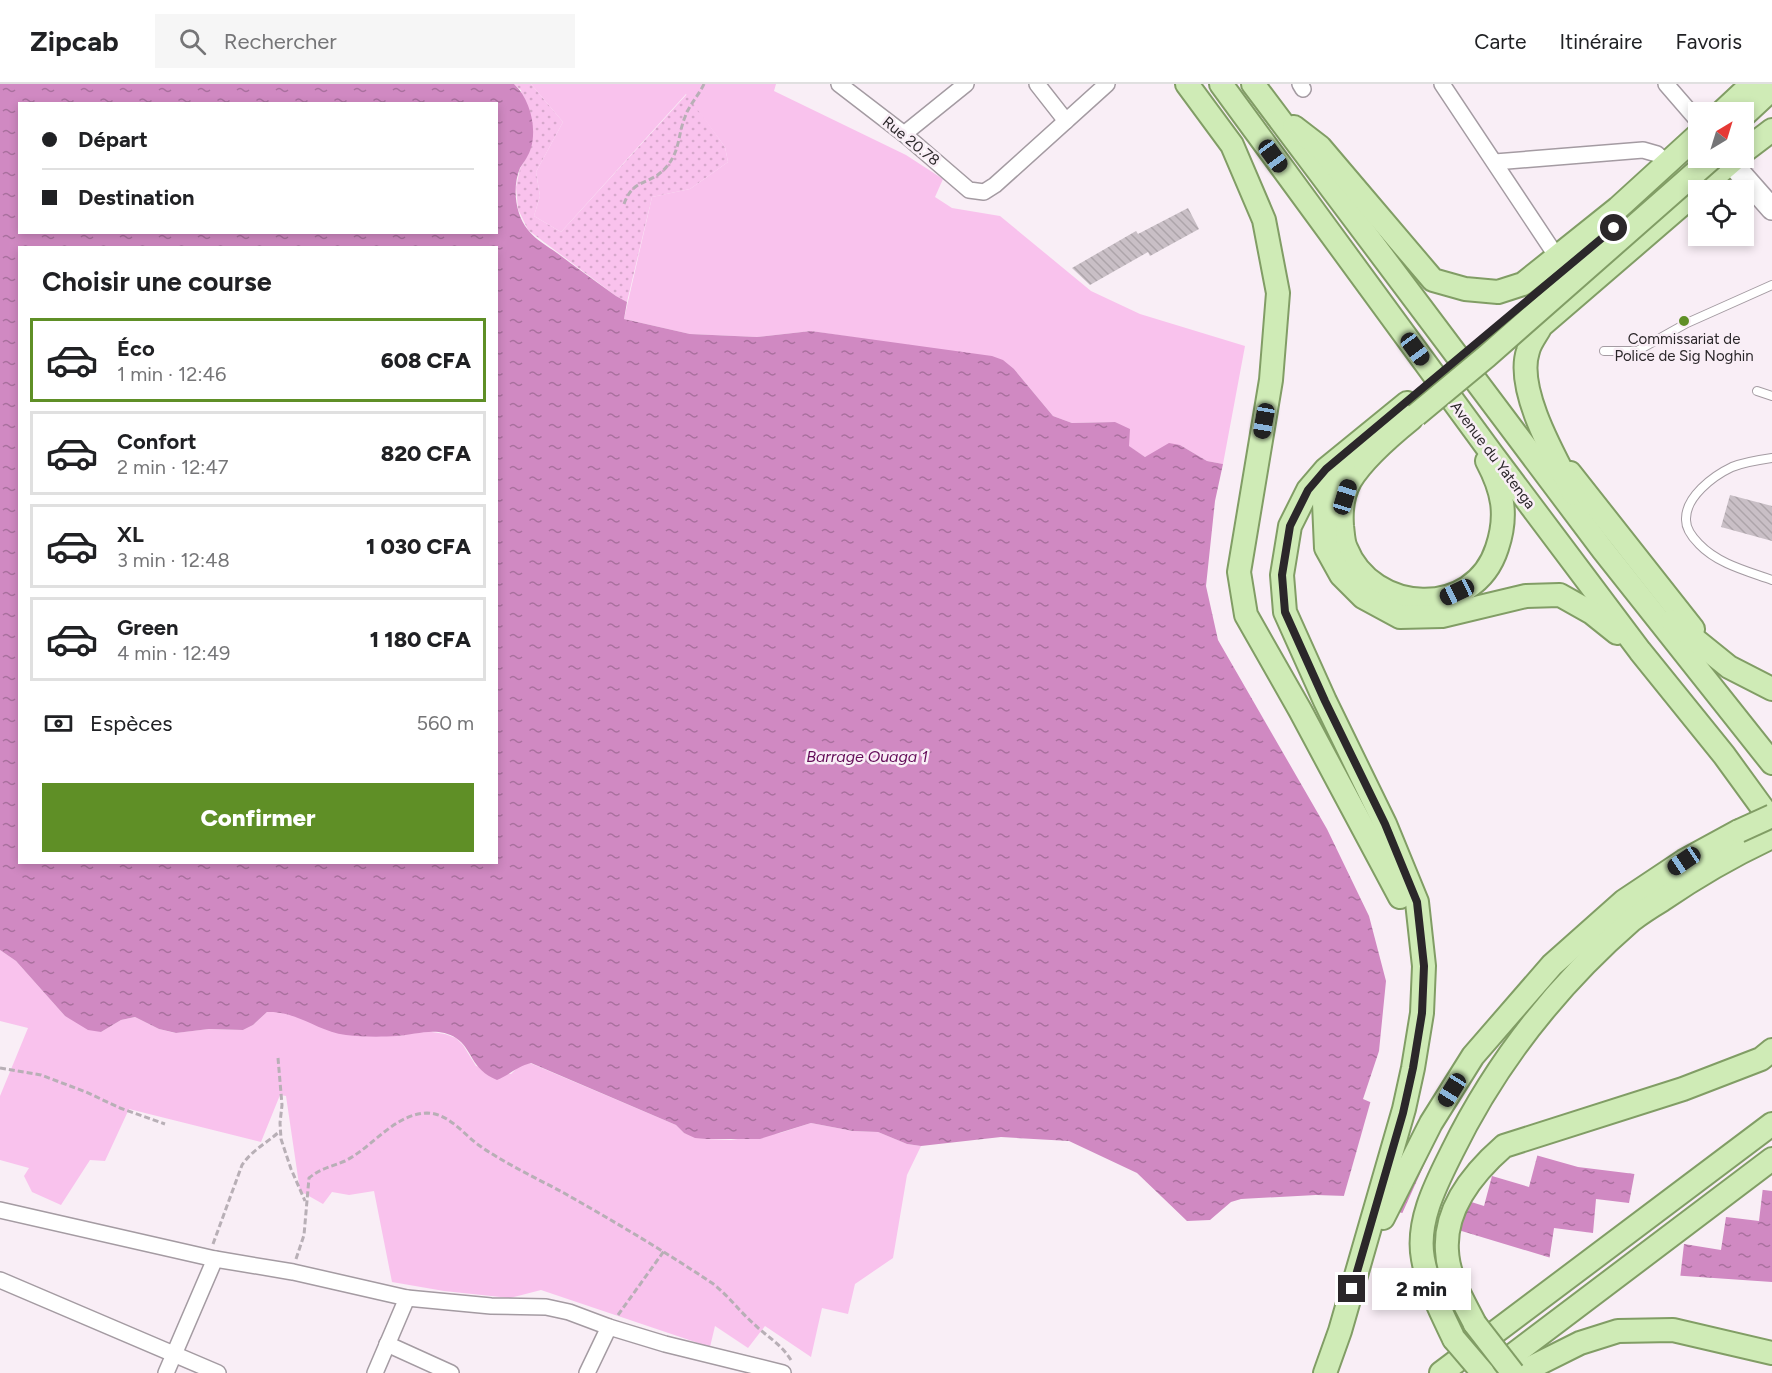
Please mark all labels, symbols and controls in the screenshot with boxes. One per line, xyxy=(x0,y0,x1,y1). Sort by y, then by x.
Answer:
search box xyxy=(155,14,575,68)
text: Zipcab xyxy=(30,24,119,58)
icon: search xyxy=(176,25,209,58)
text: Rechercher xyxy=(224,28,337,55)
text: Carte xyxy=(1474,29,1527,54)
text: Itinéraire xyxy=(1560,29,1643,54)
text: Favoris xyxy=(1676,29,1742,54)
north arrow xyxy=(1688,102,1754,168)
map controls xyxy=(1688,102,1754,246)
street label: Rue 20.78 xyxy=(879,113,943,169)
text: Départ xyxy=(78,126,148,153)
car xyxy=(1255,136,1291,176)
button: locate xyxy=(1688,180,1754,246)
text: Destination xyxy=(78,184,195,211)
route start xyxy=(1600,214,1627,241)
text: Choisir une course xyxy=(42,265,272,298)
marker: Commissariat de Police de Sig Noghin xyxy=(1677,314,1691,328)
car xyxy=(1397,329,1433,369)
place label: Commissariat de Police de Sig Noghin xyxy=(1614,330,1754,365)
icon: car xyxy=(45,333,99,387)
text: Éco xyxy=(117,335,155,362)
text: 608 CFA xyxy=(381,347,471,374)
text: 1 min · 12:46 xyxy=(117,362,226,386)
street label: Avenue du Yatenga xyxy=(1447,398,1539,512)
car xyxy=(1252,402,1276,440)
icon: car xyxy=(45,426,99,480)
text: Confort xyxy=(117,428,197,455)
text: 820 CFA xyxy=(381,440,471,467)
text: 2 min · 12:47 xyxy=(117,455,229,479)
car xyxy=(1331,477,1359,517)
icon: car xyxy=(45,519,99,573)
text: XL xyxy=(117,521,144,548)
text: 1 030 CFA xyxy=(366,533,471,560)
text: 3 min · 12:48 xyxy=(117,548,230,572)
car xyxy=(1437,576,1477,608)
icon: car xyxy=(45,612,99,666)
text: Green xyxy=(117,614,179,641)
text: 1 180 CFA xyxy=(370,626,471,653)
text: 4 min · 12:49 xyxy=(117,641,230,665)
icon: cash xyxy=(42,707,75,740)
text: Espèces xyxy=(90,710,172,737)
text: 560 m xyxy=(416,711,474,735)
water label: Barrage Ouaga 1 xyxy=(806,747,928,766)
button: Confirmer xyxy=(42,783,474,852)
car xyxy=(1664,843,1704,879)
car xyxy=(1435,1070,1469,1110)
callout: 2 min xyxy=(1373,1268,1472,1310)
route end xyxy=(1338,1275,1365,1302)
text: 2 min xyxy=(1396,1277,1447,1301)

